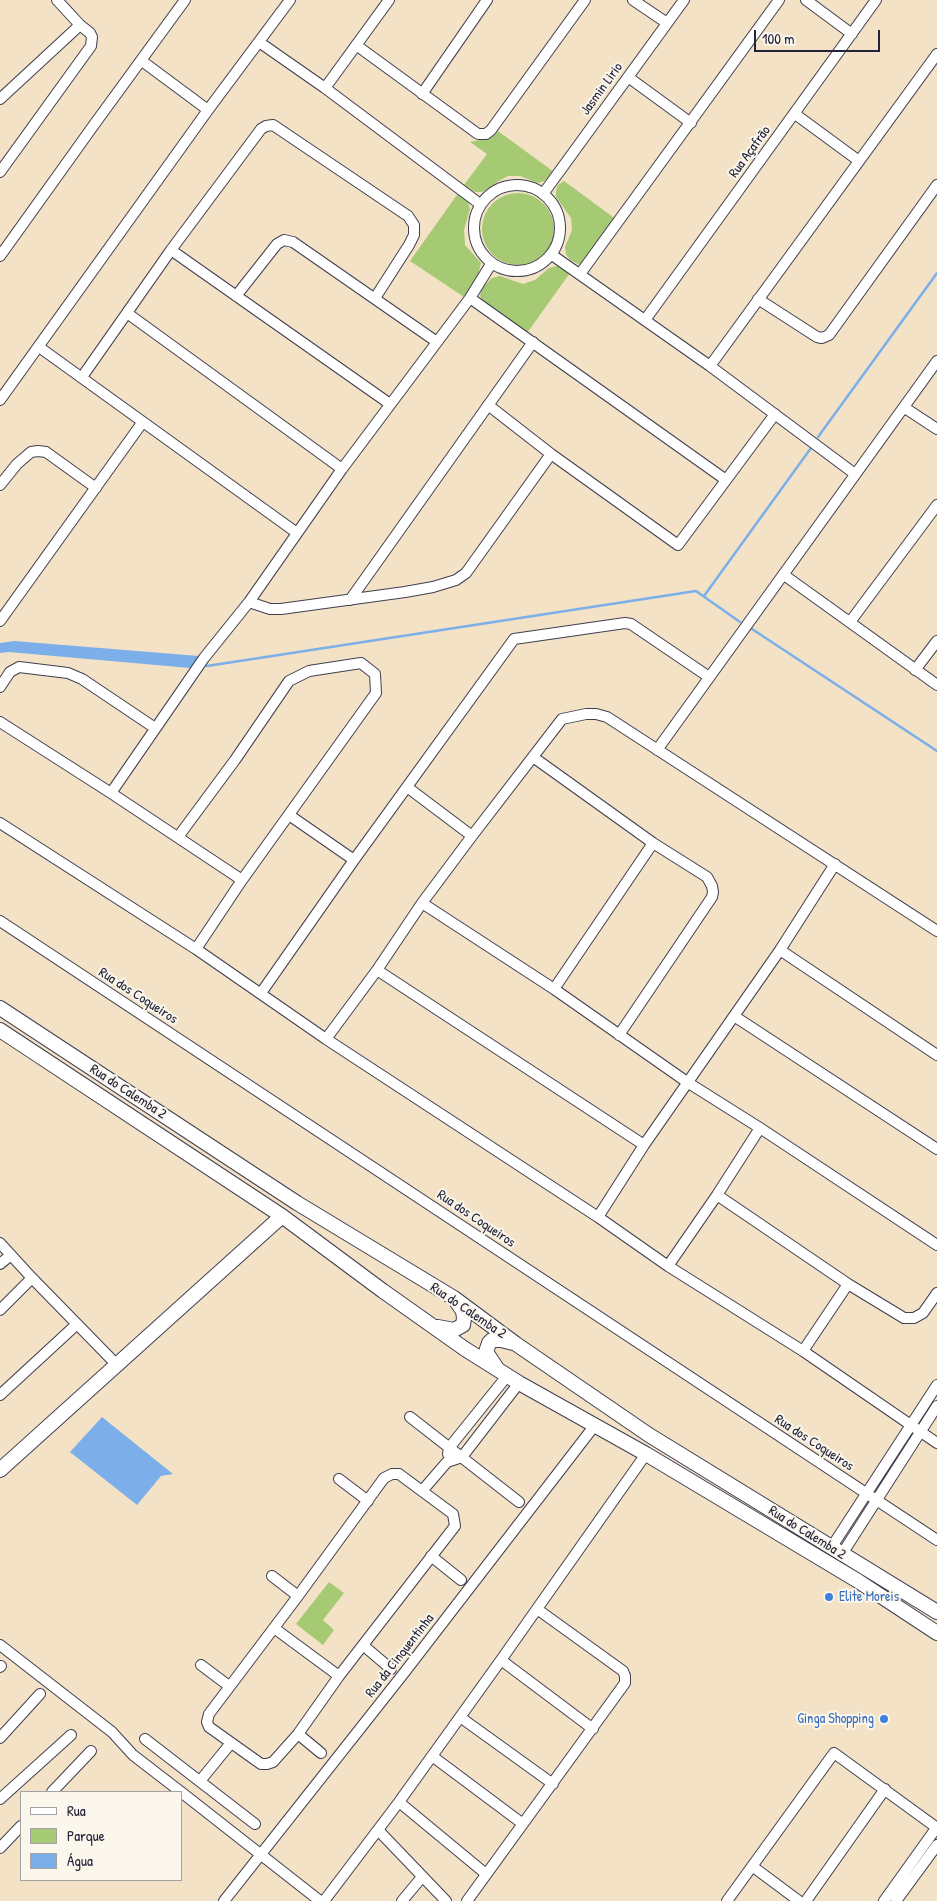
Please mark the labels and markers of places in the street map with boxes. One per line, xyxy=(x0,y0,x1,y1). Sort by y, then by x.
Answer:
place label: Elite Moreis xyxy=(839,1589,899,1605)
marker: Elite Moreis xyxy=(823,1591,835,1603)
place label: Ginga Shopping xyxy=(797,1711,874,1727)
marker: Ginga Shopping xyxy=(878,1713,890,1725)

